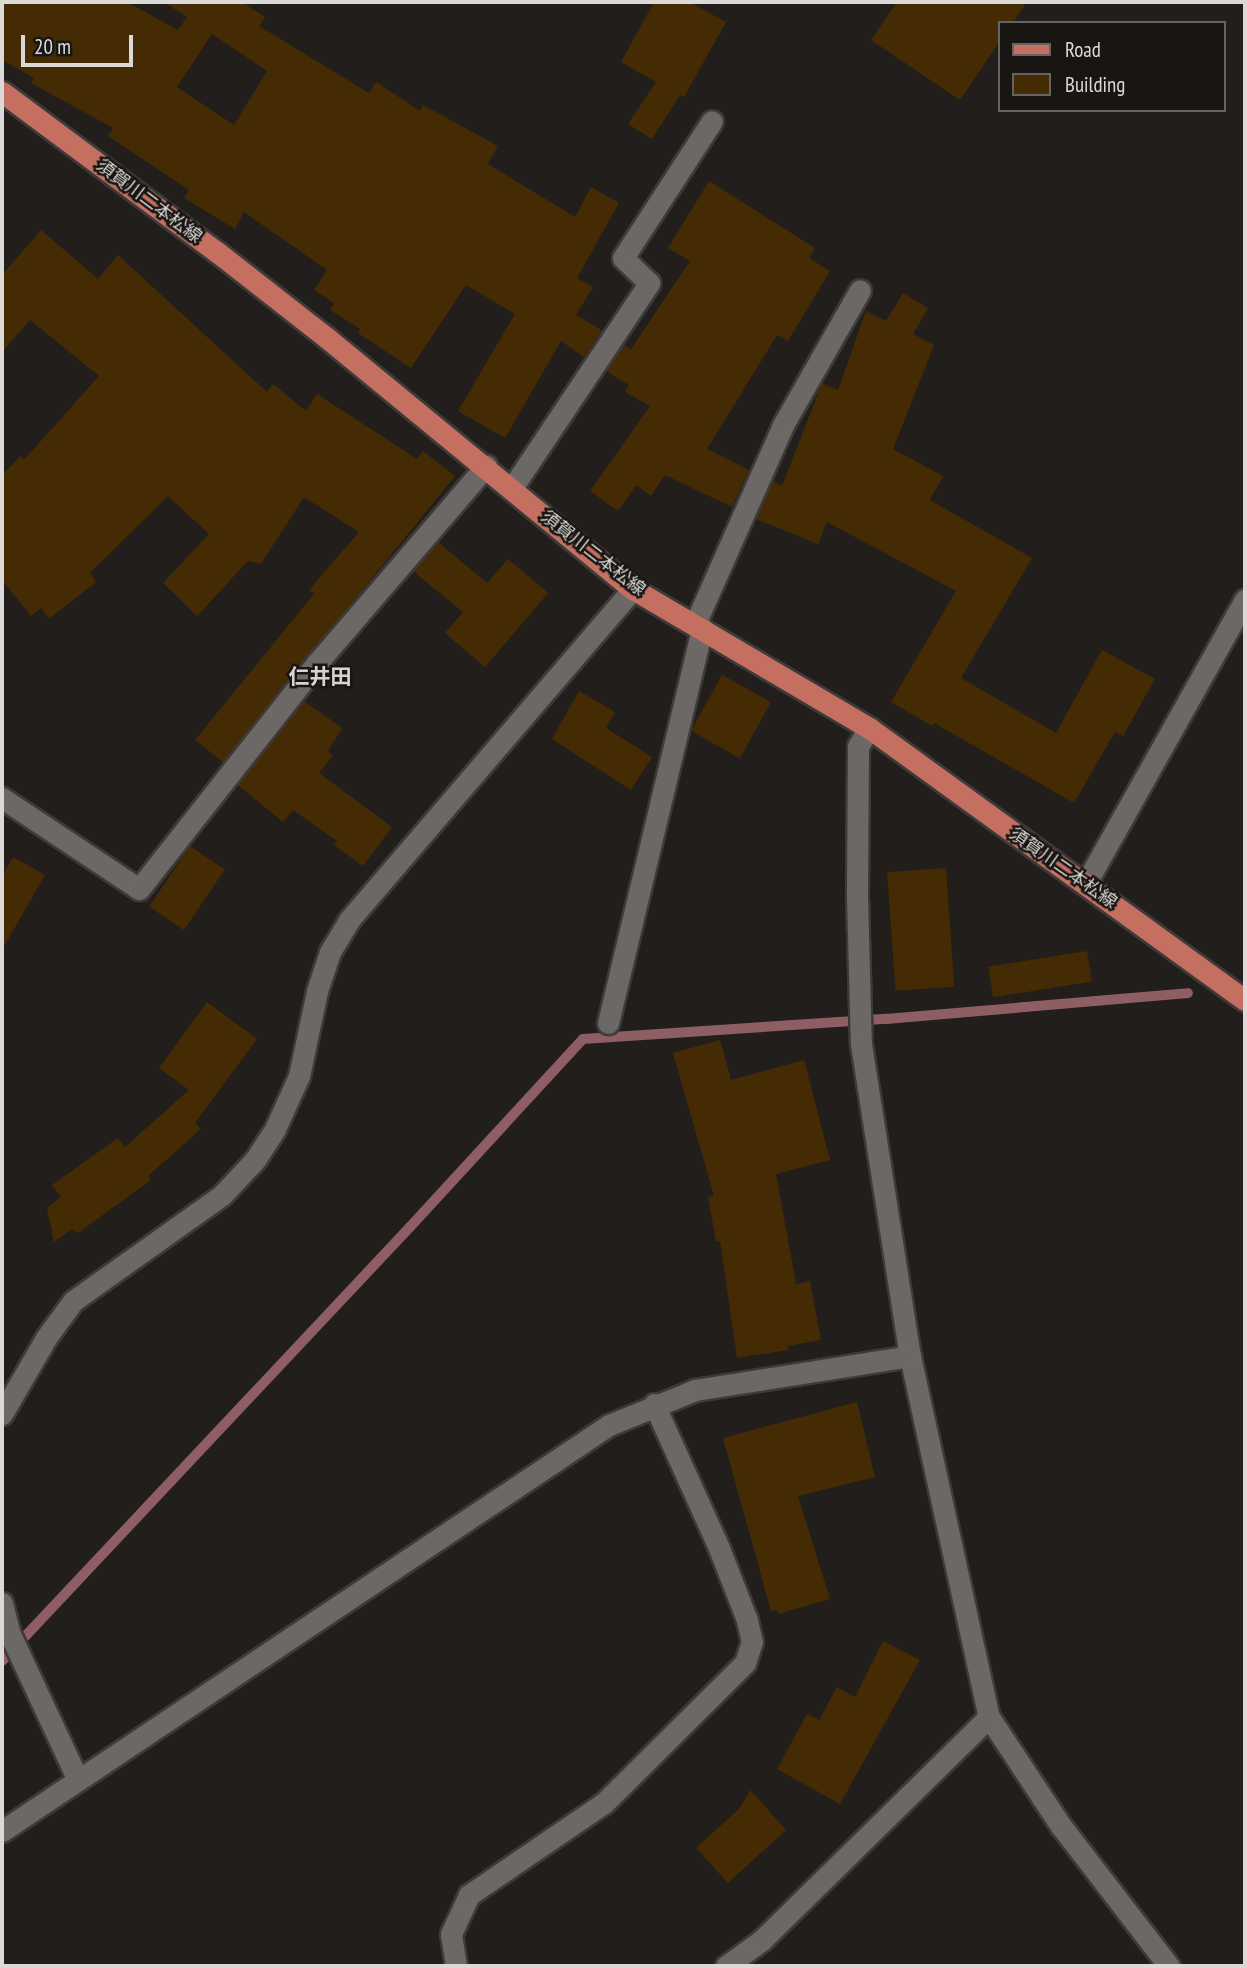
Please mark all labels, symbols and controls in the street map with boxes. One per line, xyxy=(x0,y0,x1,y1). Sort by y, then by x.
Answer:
scale bar xyxy=(24,21,136,65)
legend xyxy=(998,21,1226,112)
text: 20 m xyxy=(34,33,71,60)
text: Road xyxy=(1065,36,1101,63)
text: Building xyxy=(1065,71,1125,98)
street label: 須賀川二本松線 xyxy=(92,154,206,248)
street label: 須賀川二本松線 xyxy=(537,506,649,600)
district label: 仁井田 xyxy=(289,664,351,690)
street label: 須賀川二本松線 xyxy=(1005,823,1121,913)

